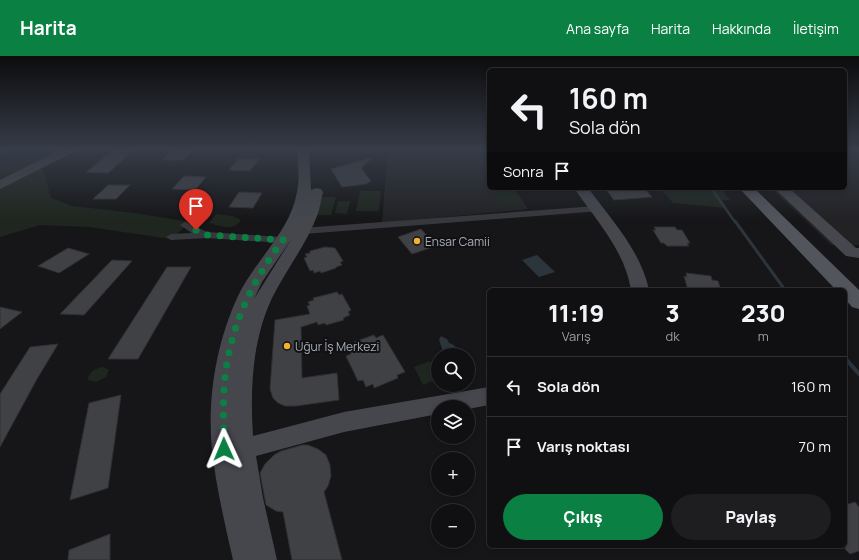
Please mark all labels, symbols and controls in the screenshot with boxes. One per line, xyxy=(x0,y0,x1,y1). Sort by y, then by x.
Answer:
text: Harita xyxy=(20,15,77,41)
text: Ana sayfa xyxy=(566,19,629,38)
text: Harita xyxy=(651,19,690,38)
text: Hakkında xyxy=(712,19,771,38)
text: İletişim xyxy=(793,19,839,38)
text: 160 m xyxy=(569,79,648,117)
icon: left xyxy=(503,84,555,136)
text: Sola dön xyxy=(569,115,641,139)
icon: arrive xyxy=(551,160,573,182)
text: Sonra xyxy=(503,161,543,182)
pin xyxy=(179,189,213,230)
icon: arrive xyxy=(185,195,207,217)
place label: Ensar Camii xyxy=(425,233,490,250)
marker: Ensar Camii xyxy=(412,236,422,246)
text: 11:19 xyxy=(548,296,604,329)
text: 3 xyxy=(666,296,680,329)
text: 230 xyxy=(741,296,786,329)
text: Varış xyxy=(562,327,591,345)
text: dk xyxy=(666,327,680,345)
text: m xyxy=(758,327,769,345)
place label: Uğur İş Merkezi xyxy=(295,338,379,355)
marker: Uğur İş Merkezi xyxy=(282,341,292,351)
map controls xyxy=(431,348,475,548)
button: search xyxy=(431,348,475,392)
icon: left xyxy=(503,376,525,398)
text: Sola dön xyxy=(537,376,600,397)
text: 160 m xyxy=(791,376,831,397)
button: layers xyxy=(431,400,475,444)
position arrow xyxy=(203,428,245,470)
icon: arrive xyxy=(503,436,525,458)
text: Varış noktası xyxy=(537,436,630,457)
text: 70 m xyxy=(799,436,831,457)
button: + xyxy=(431,452,475,496)
button: Çıkış xyxy=(503,494,663,540)
button: Paylaş xyxy=(671,494,831,540)
button: − xyxy=(431,504,475,548)

